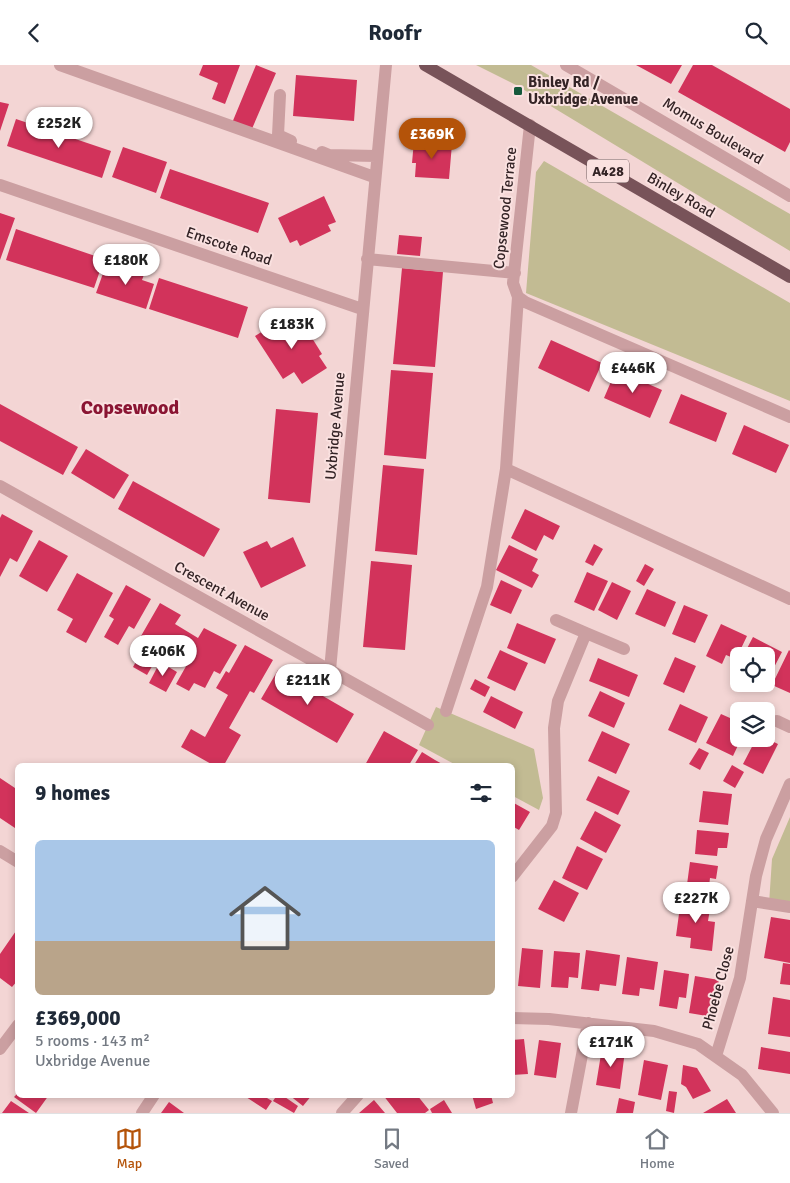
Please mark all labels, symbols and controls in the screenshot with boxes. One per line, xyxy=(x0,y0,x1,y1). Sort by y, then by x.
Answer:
icon: back xyxy=(20,19,48,47)
text: Roofr xyxy=(368,19,422,46)
icon: search xyxy=(742,19,770,47)
place label: Binley Rd / Uxbridge Avenue xyxy=(528,73,638,108)
marker: Binley Rd / Uxbridge Avenue xyxy=(512,85,524,97)
street label: Momus Boulevard xyxy=(659,94,767,168)
pin: £252K xyxy=(24,107,94,149)
text: £252K xyxy=(37,113,81,133)
pin: £369K xyxy=(397,117,467,160)
text: £369K xyxy=(410,124,454,144)
street label: Copsewood Terrace xyxy=(490,146,520,270)
road number: A428 xyxy=(587,159,629,183)
street label: Binley Road xyxy=(644,168,718,222)
street label: Emscote Road xyxy=(184,223,274,269)
pin: £180K xyxy=(91,243,161,286)
text: £180K xyxy=(104,250,148,270)
pin: £183K xyxy=(257,307,327,350)
text: £183K xyxy=(270,314,314,334)
pin: £446K xyxy=(598,351,668,394)
text: £446K xyxy=(611,358,655,378)
street label: Uxbridge Avenue xyxy=(321,371,349,481)
district label: Copsewood xyxy=(81,395,179,420)
street label: Crescent Avenue xyxy=(171,557,273,625)
pin: £406K xyxy=(128,635,198,677)
text: £406K xyxy=(141,641,185,661)
map controls xyxy=(730,647,775,747)
button: locate xyxy=(730,647,775,692)
pin: £211K xyxy=(273,663,343,706)
text: £211K xyxy=(286,670,330,690)
button: layers xyxy=(730,702,775,747)
icon: filters xyxy=(467,779,495,807)
text: 9 homes xyxy=(35,780,110,806)
icon: home xyxy=(220,873,310,963)
pin: £227K xyxy=(661,881,731,924)
text: £227K xyxy=(674,888,718,908)
street label: Phoebe Close xyxy=(698,944,738,1032)
text: £369,000 xyxy=(35,1005,121,1031)
pin: £171K xyxy=(576,1025,646,1068)
text: 5 rooms · 143 m² xyxy=(35,1031,150,1051)
text: £171K xyxy=(589,1032,633,1052)
text: Uxbridge Avenue xyxy=(35,1051,150,1071)
tab: Map xyxy=(115,1125,143,1172)
tab: Saved xyxy=(374,1125,409,1172)
tab: Home xyxy=(640,1125,675,1172)

